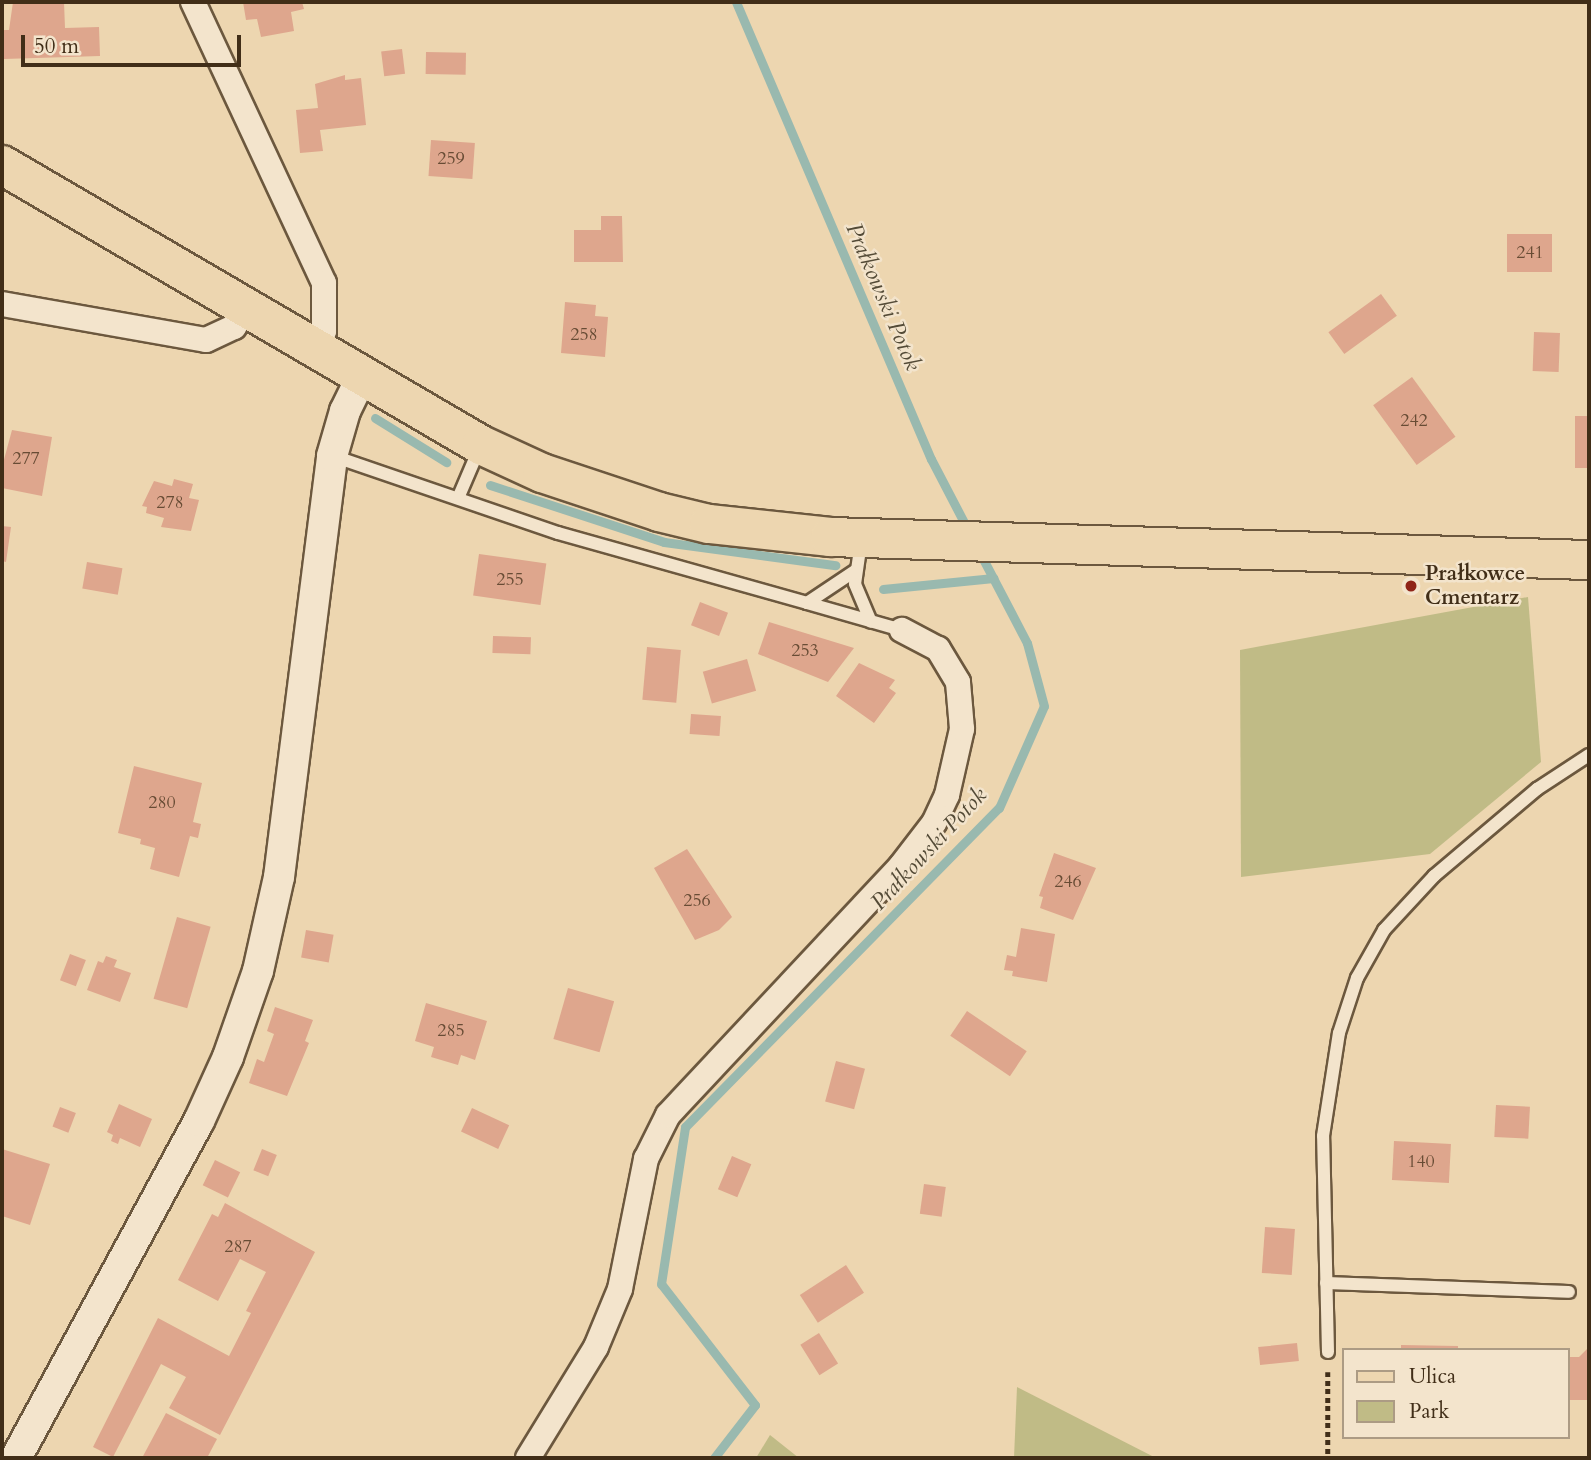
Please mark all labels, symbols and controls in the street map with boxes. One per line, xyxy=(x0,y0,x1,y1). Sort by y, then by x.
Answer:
scale bar xyxy=(24,21,245,65)
text: 50 m xyxy=(34,32,79,61)
house number: 259 xyxy=(437,148,465,170)
water label: Prałkowski Potok xyxy=(839,219,927,375)
house number: 241 xyxy=(1516,242,1544,264)
house number: 258 xyxy=(570,324,598,346)
house number: 242 xyxy=(1400,410,1428,432)
house number: 277 xyxy=(12,448,40,470)
house number: 278 xyxy=(156,492,184,514)
place label: Prałkowce Cmentarz xyxy=(1425,561,1525,611)
house number: 255 xyxy=(496,569,524,591)
marker: Prałkowce Cmentarz xyxy=(1403,578,1419,594)
house number: 253 xyxy=(791,640,819,662)
water label: Prałkowski Potok xyxy=(865,782,993,916)
house number: 280 xyxy=(148,792,176,814)
house number: 246 xyxy=(1054,871,1082,893)
house number: 256 xyxy=(683,890,711,912)
house number: 285 xyxy=(437,1020,465,1042)
house number: 140 xyxy=(1407,1151,1435,1173)
house number: 287 xyxy=(224,1236,252,1258)
legend xyxy=(1342,1348,1570,1439)
text: Ulica xyxy=(1409,1362,1456,1391)
text: Park xyxy=(1409,1397,1449,1426)

